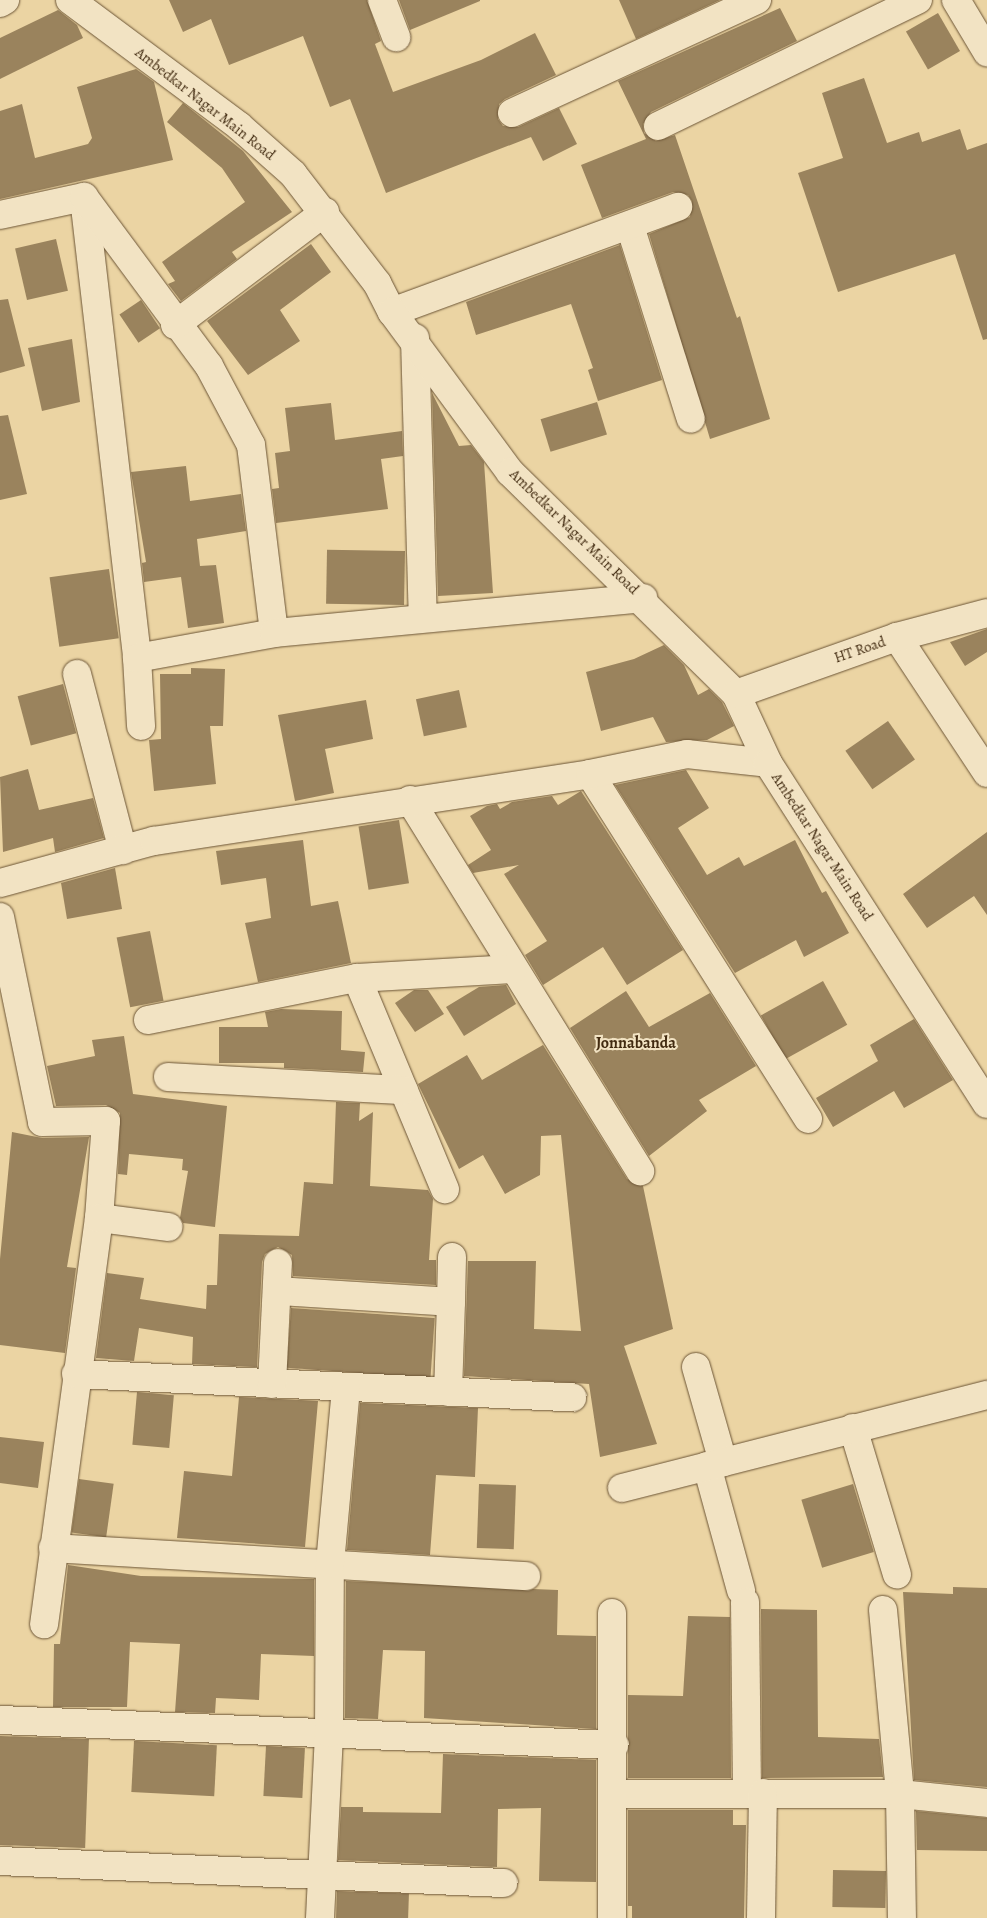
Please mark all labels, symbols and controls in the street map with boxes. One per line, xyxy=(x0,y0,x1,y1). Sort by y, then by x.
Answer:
street label: Ambedkar Nagar Main Road xyxy=(131,44,279,164)
street label: Ambedkar Nagar Main Road xyxy=(506,465,642,599)
street label: HT Road xyxy=(832,633,888,667)
street label: Ambedkar Nagar Main Road xyxy=(767,770,877,924)
district label: Jonnabanda xyxy=(596,1033,676,1053)

